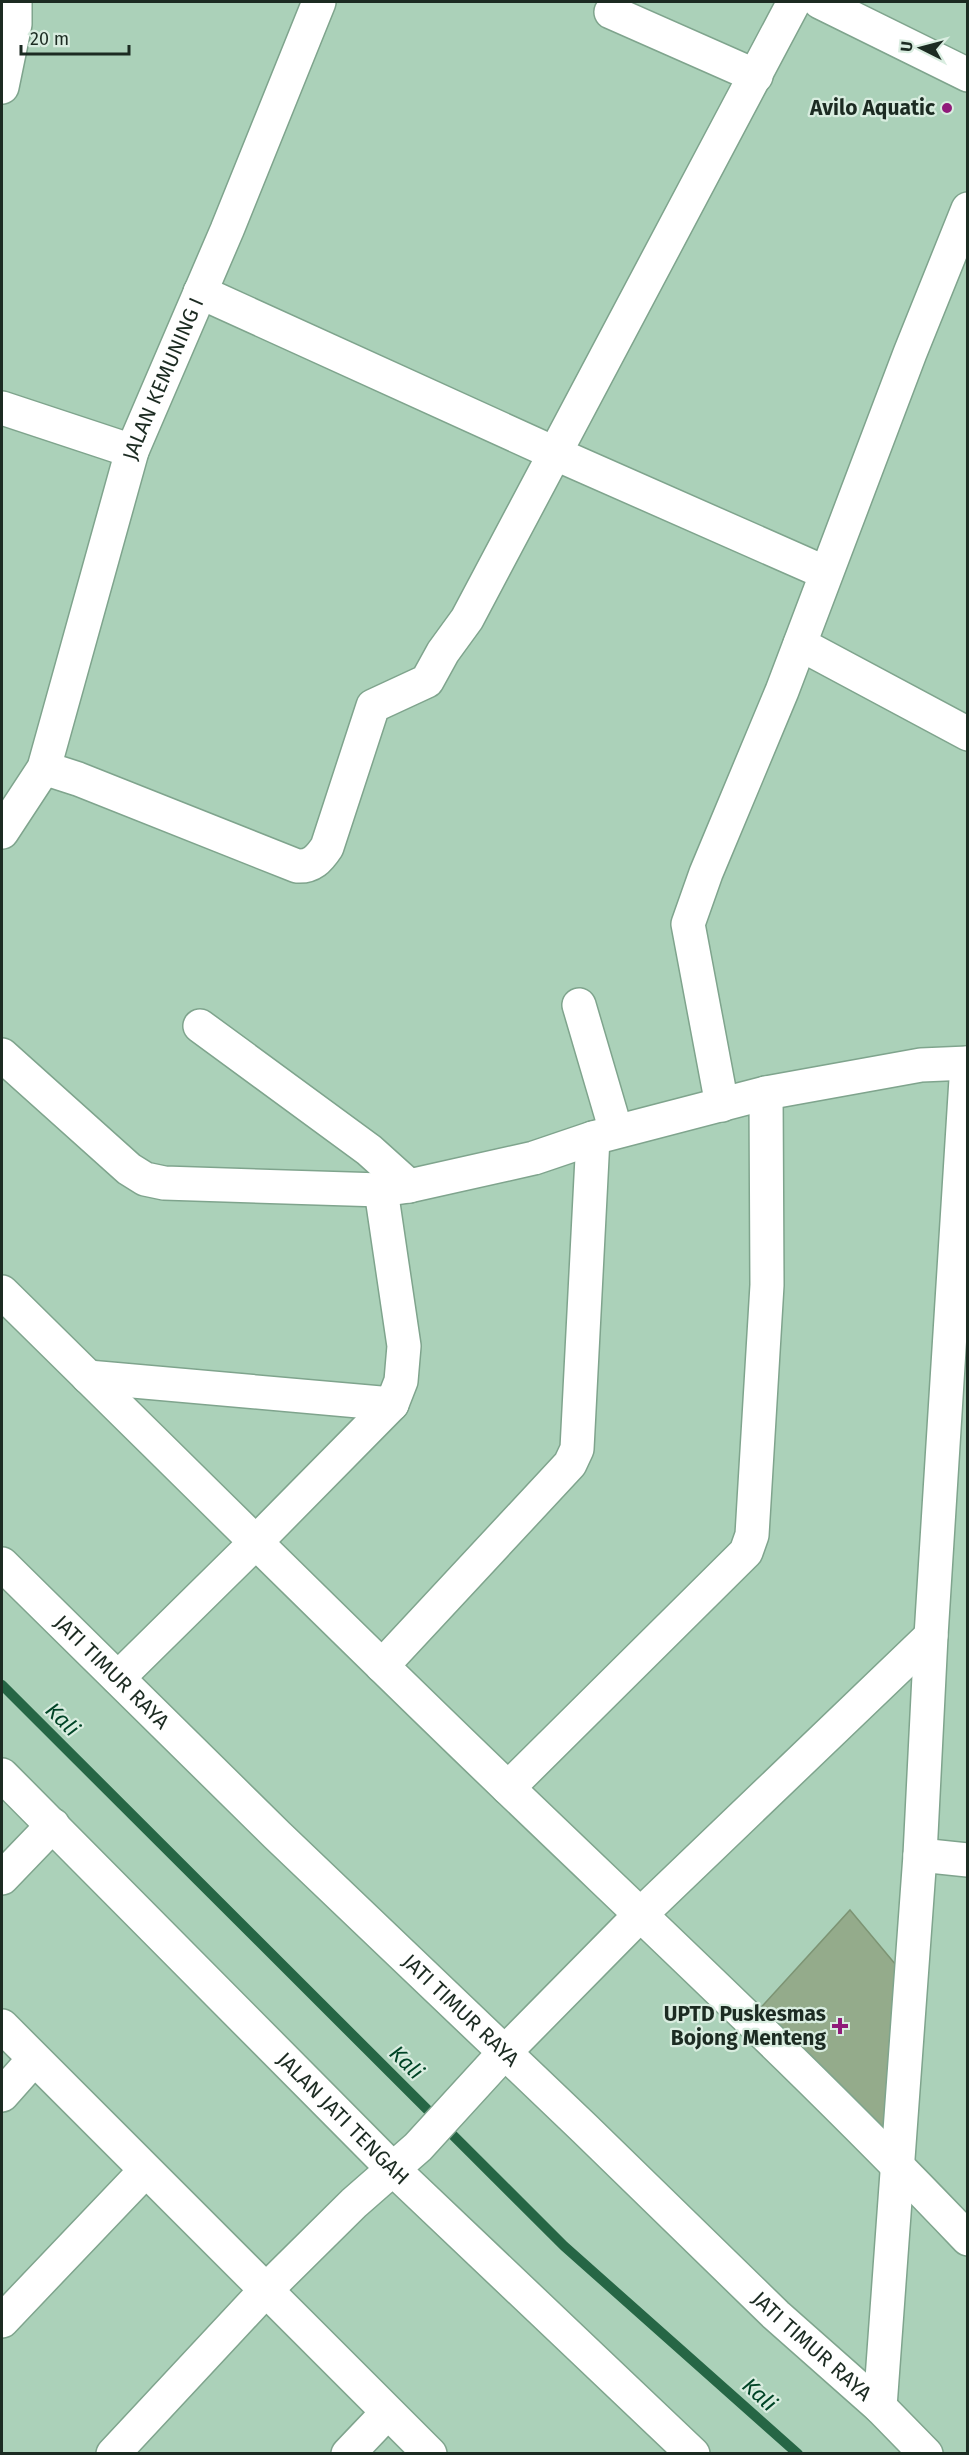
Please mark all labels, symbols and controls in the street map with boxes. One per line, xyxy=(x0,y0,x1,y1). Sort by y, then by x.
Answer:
scale bar xyxy=(21,18,129,56)
north arrow xyxy=(891,18,951,78)
text: 20 m xyxy=(30,28,69,50)
text: U xyxy=(897,40,917,53)
place label: Avilo Aquatic xyxy=(809,95,935,121)
marker: Avilo Aquatic xyxy=(940,101,954,115)
street label: JALAN KEMUNING I xyxy=(117,294,209,463)
street label: JATI TIMUR RAYA xyxy=(48,1610,175,1735)
water label: Kali xyxy=(40,1697,85,1742)
street label: JATI TIMUR RAYA xyxy=(397,1948,525,2072)
place label: UPTD Puskesmas Bojong Menteng xyxy=(664,2001,826,2051)
marker: UPTD Puskesmas Bojong Menteng xyxy=(831,2017,849,2035)
water label: Kali xyxy=(384,2040,429,2085)
street label: JALAN JATI TENGAH xyxy=(271,2047,415,2190)
street label: JATI TIMUR RAYA xyxy=(747,2286,877,2407)
water label: Kali xyxy=(737,2372,783,2417)

